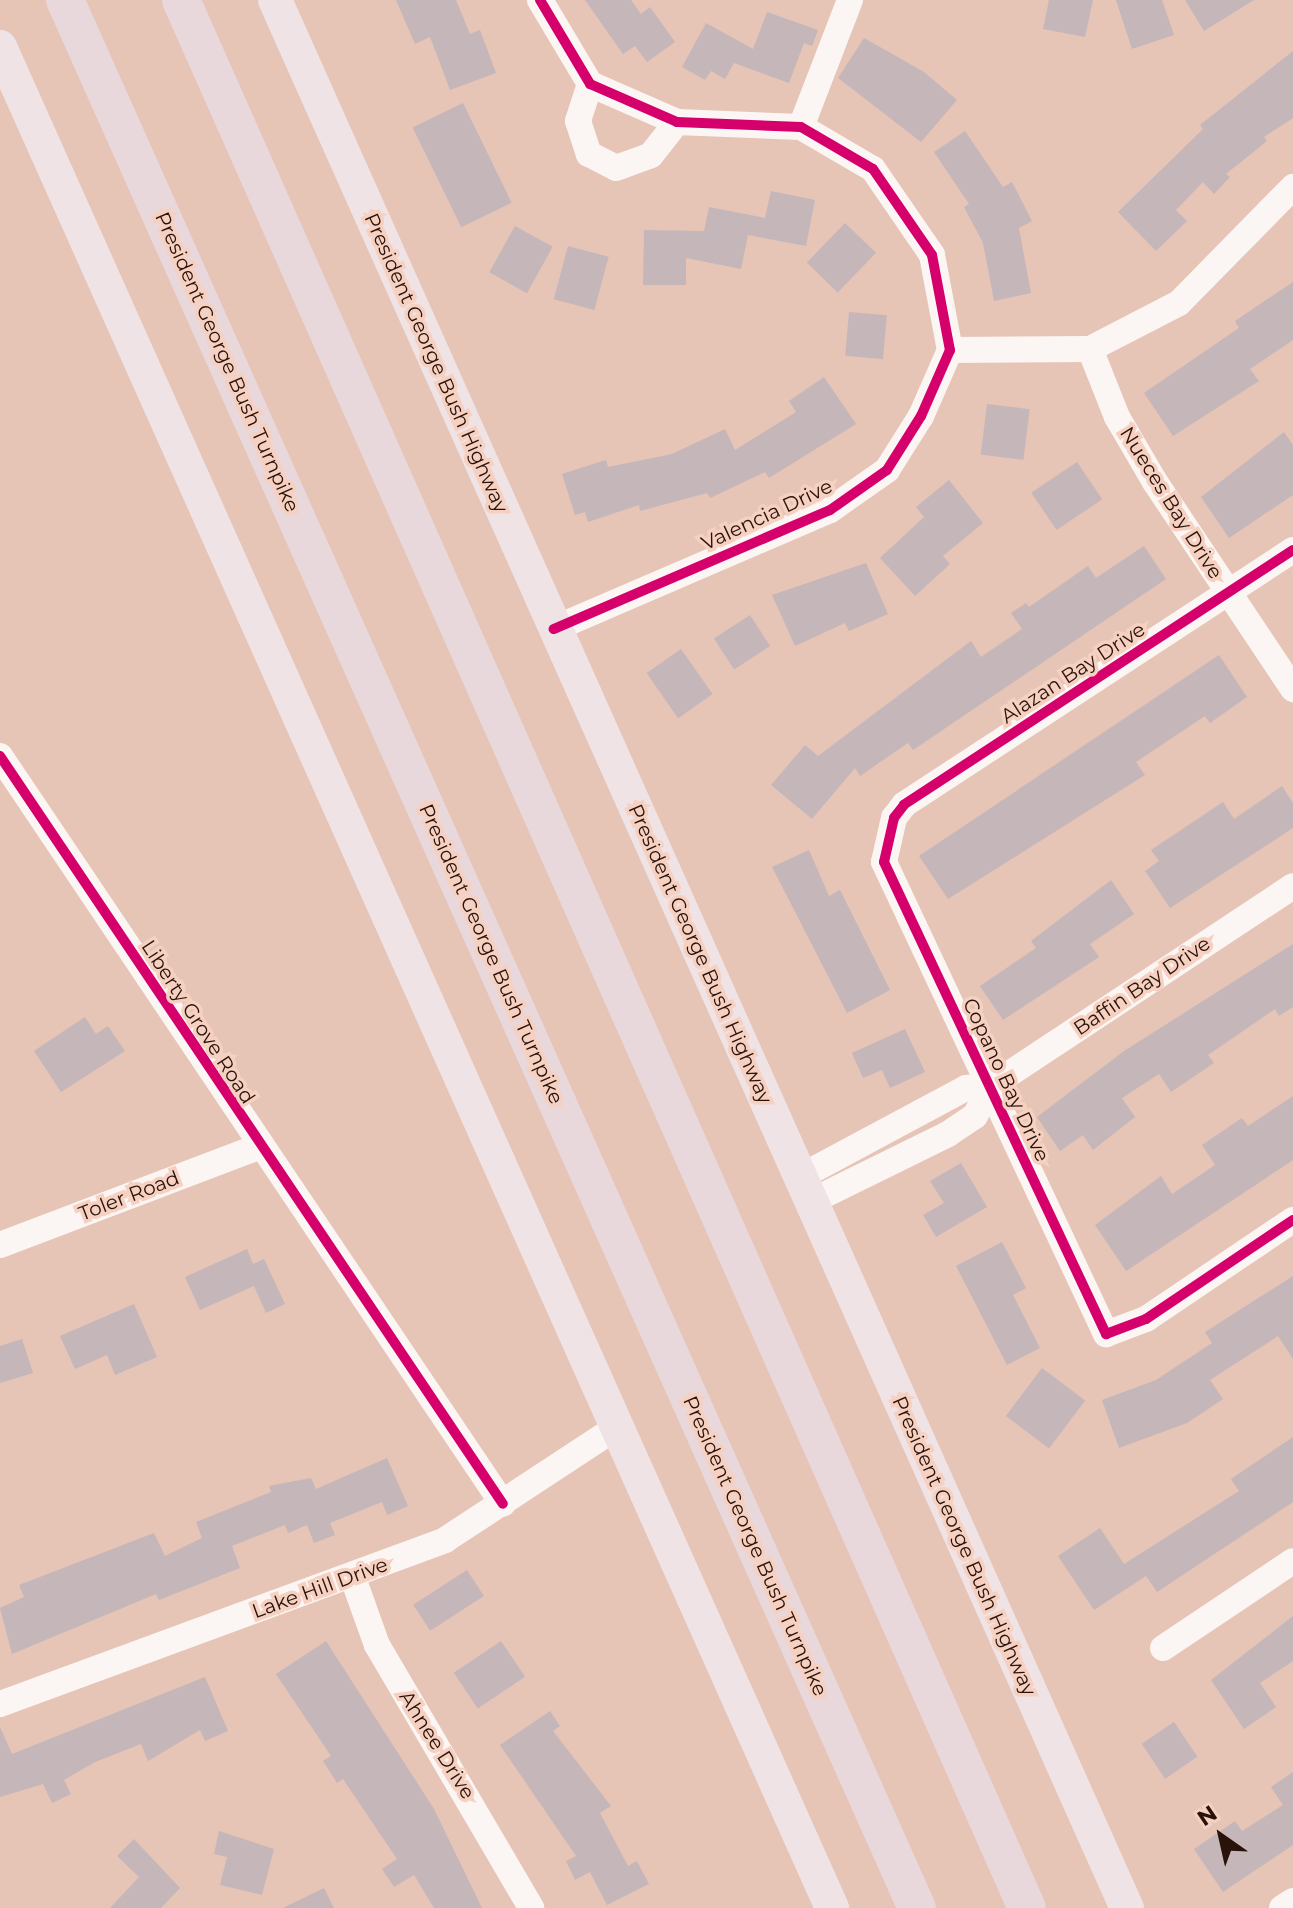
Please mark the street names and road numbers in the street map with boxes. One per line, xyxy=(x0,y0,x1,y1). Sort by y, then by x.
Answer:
street label: President George Bush Turnpike xyxy=(150,208,304,516)
street label: President George Bush Highway xyxy=(359,209,513,517)
street label: Nueces Bay Drive xyxy=(1114,422,1228,584)
street label: Valencia Drive xyxy=(698,474,836,556)
street label: Alazan Bay Drive xyxy=(996,617,1150,729)
street label: President George Bush Turnpike xyxy=(414,800,568,1108)
street label: President George Bush Highway xyxy=(623,800,777,1108)
street label: Baffin Bay Drive xyxy=(1069,931,1215,1041)
street label: Liberty Grove Road xyxy=(136,936,260,1108)
street label: Copano Bay Drive xyxy=(958,994,1054,1166)
street label: Toler Road xyxy=(75,1166,183,1226)
street label: President George Bush Turnpike xyxy=(678,1392,832,1700)
street label: President George Bush Highway xyxy=(887,1392,1041,1700)
street label: Lake Hill Drive xyxy=(249,1552,391,1624)
street label: Ahnee Drive xyxy=(394,1686,480,1804)

